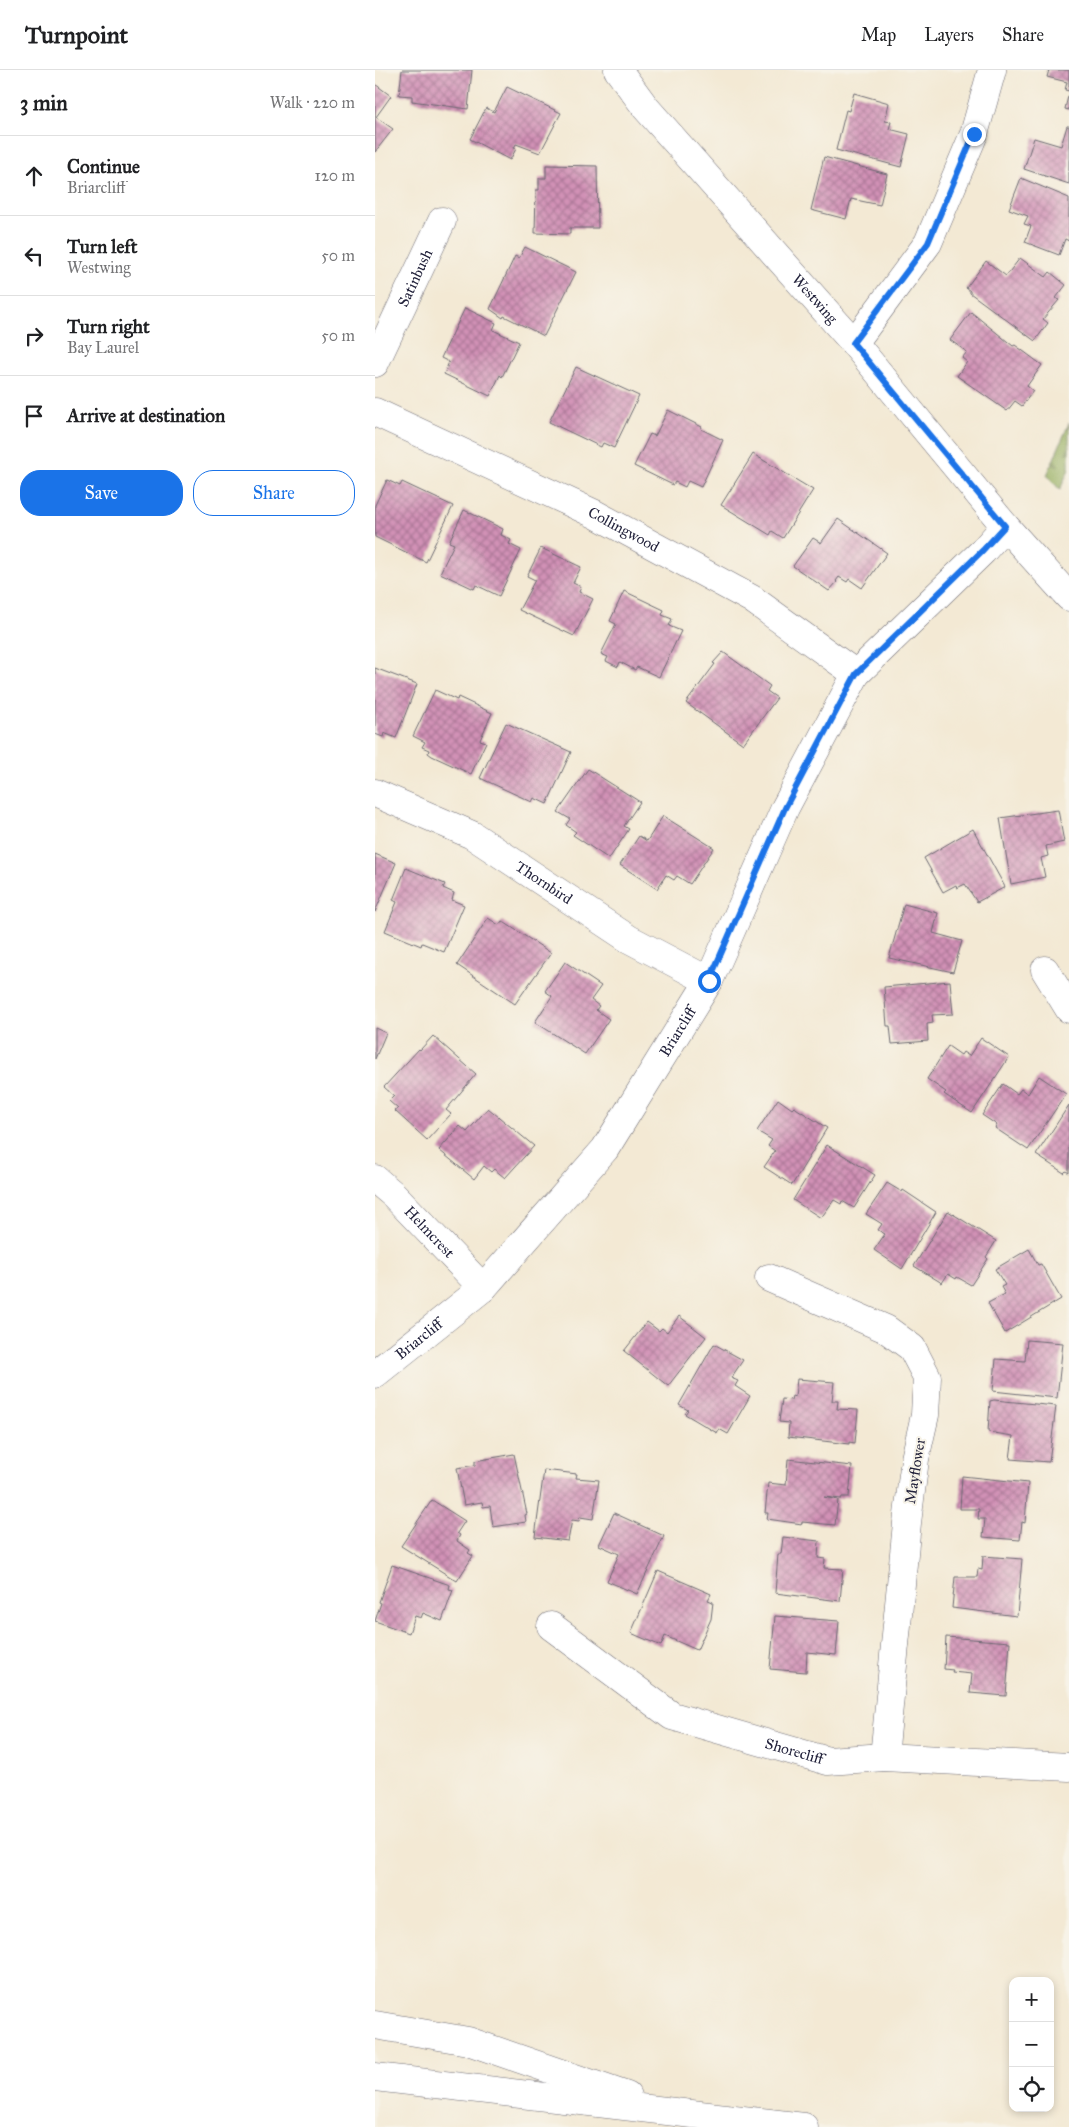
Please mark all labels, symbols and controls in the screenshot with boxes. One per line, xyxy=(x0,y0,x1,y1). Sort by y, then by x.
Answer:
text: Turnpoint xyxy=(25,20,128,50)
text: Map xyxy=(861,24,896,46)
text: Layers xyxy=(924,24,974,46)
text: Share xyxy=(1002,24,1044,46)
text: 3 min xyxy=(20,90,68,116)
text: Walk · 220 m xyxy=(270,93,355,112)
route end xyxy=(963,123,986,146)
text: Continue xyxy=(67,155,140,178)
icon: ahead xyxy=(20,162,48,190)
text: 120 m xyxy=(315,166,355,185)
text: Briarcliff xyxy=(67,178,126,197)
text: Turn left xyxy=(67,235,137,258)
icon: left xyxy=(20,242,48,270)
text: 50 m xyxy=(321,246,355,265)
street label: Satinbush xyxy=(394,246,437,310)
text: Westwing xyxy=(67,258,131,277)
street label: Westwing xyxy=(788,270,842,328)
text: Turn right xyxy=(67,315,150,338)
icon: right xyxy=(20,322,48,350)
text: 50 m xyxy=(321,326,355,345)
text: Bay Laurel xyxy=(67,338,139,357)
icon: arrive xyxy=(20,402,48,430)
text: Arrive at destination xyxy=(67,404,225,427)
button: Save xyxy=(20,470,183,516)
button: Share xyxy=(193,470,355,516)
street label: Collingwood xyxy=(585,503,663,556)
street label: Thornbird xyxy=(512,857,576,908)
route start xyxy=(698,970,721,993)
street label: Briarcliff xyxy=(656,1001,701,1060)
street label: Helmcrest xyxy=(401,1202,459,1262)
street label: Briarcliff xyxy=(392,1313,448,1363)
street label: Mayflower xyxy=(901,1436,929,1505)
street label: Shorecliff xyxy=(763,1734,828,1769)
map controls xyxy=(1009,1977,1054,2112)
button: + xyxy=(1009,1977,1054,2022)
button: − xyxy=(1009,2022,1054,2067)
button: locate xyxy=(1009,2067,1054,2112)

